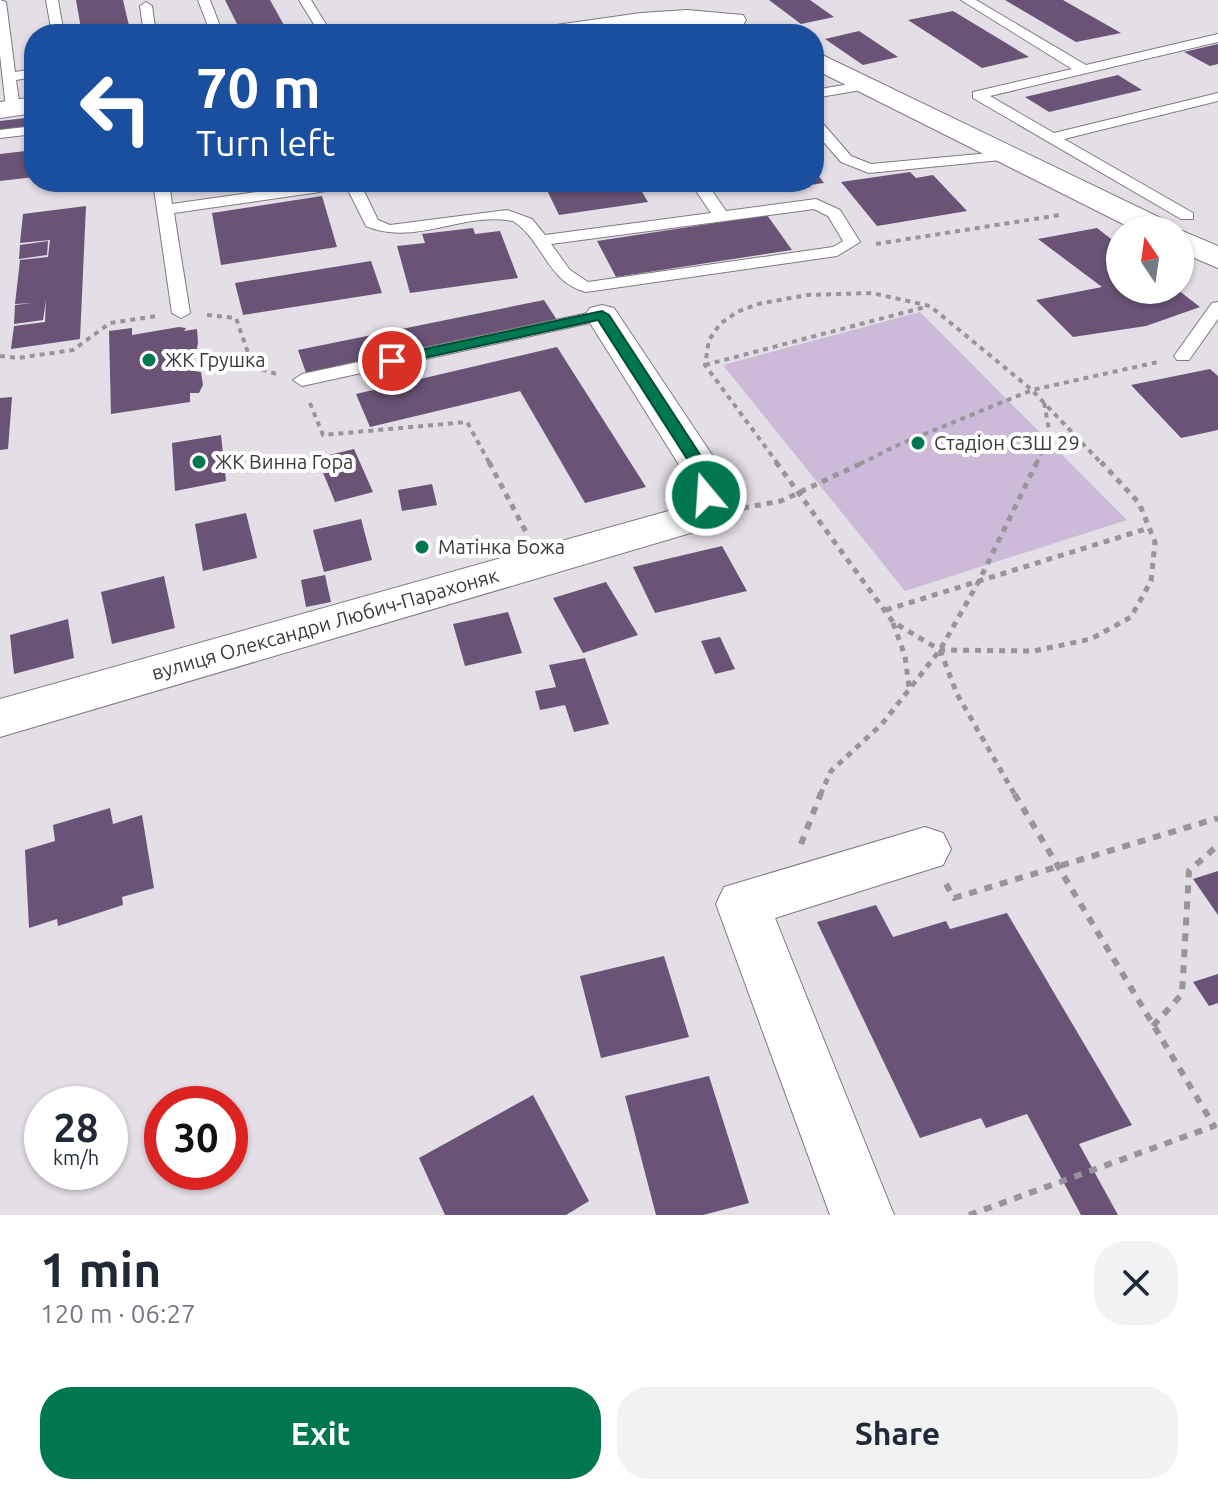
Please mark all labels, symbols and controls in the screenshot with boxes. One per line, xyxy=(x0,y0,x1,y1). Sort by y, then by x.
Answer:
icon: left xyxy=(64,56,168,160)
text: 70 m xyxy=(196,56,321,119)
text: Turn left xyxy=(196,122,335,163)
north arrow xyxy=(1106,216,1194,304)
map controls xyxy=(1106,216,1194,304)
pin xyxy=(358,327,426,395)
icon: arrive xyxy=(370,339,414,383)
place label: ЖК Грушка xyxy=(165,348,266,371)
marker: ЖК Грушка xyxy=(140,351,158,369)
place label: Стадіон СЗШ 29 xyxy=(934,431,1080,454)
marker: Стадіон СЗШ 29 xyxy=(909,434,927,452)
place label: ЖК Винна Гора xyxy=(215,450,353,473)
marker: ЖК Винна Гора xyxy=(190,453,208,471)
position arrow xyxy=(664,453,748,537)
place label: Матінка Божа xyxy=(438,535,565,558)
marker: Матінка Божа xyxy=(413,538,431,556)
street label: вулиця Олександри Любич-Парахоняк xyxy=(149,563,501,684)
speed limit sign: 30 xyxy=(144,1086,248,1190)
text: 28 xyxy=(53,1105,99,1150)
text: km/h xyxy=(53,1146,99,1169)
button: close xyxy=(1094,1241,1178,1325)
text: 1 min xyxy=(40,1242,161,1296)
text: 120 m · 06:27 xyxy=(40,1299,196,1328)
button: Exit xyxy=(40,1387,601,1479)
button: Share xyxy=(617,1387,1178,1479)

